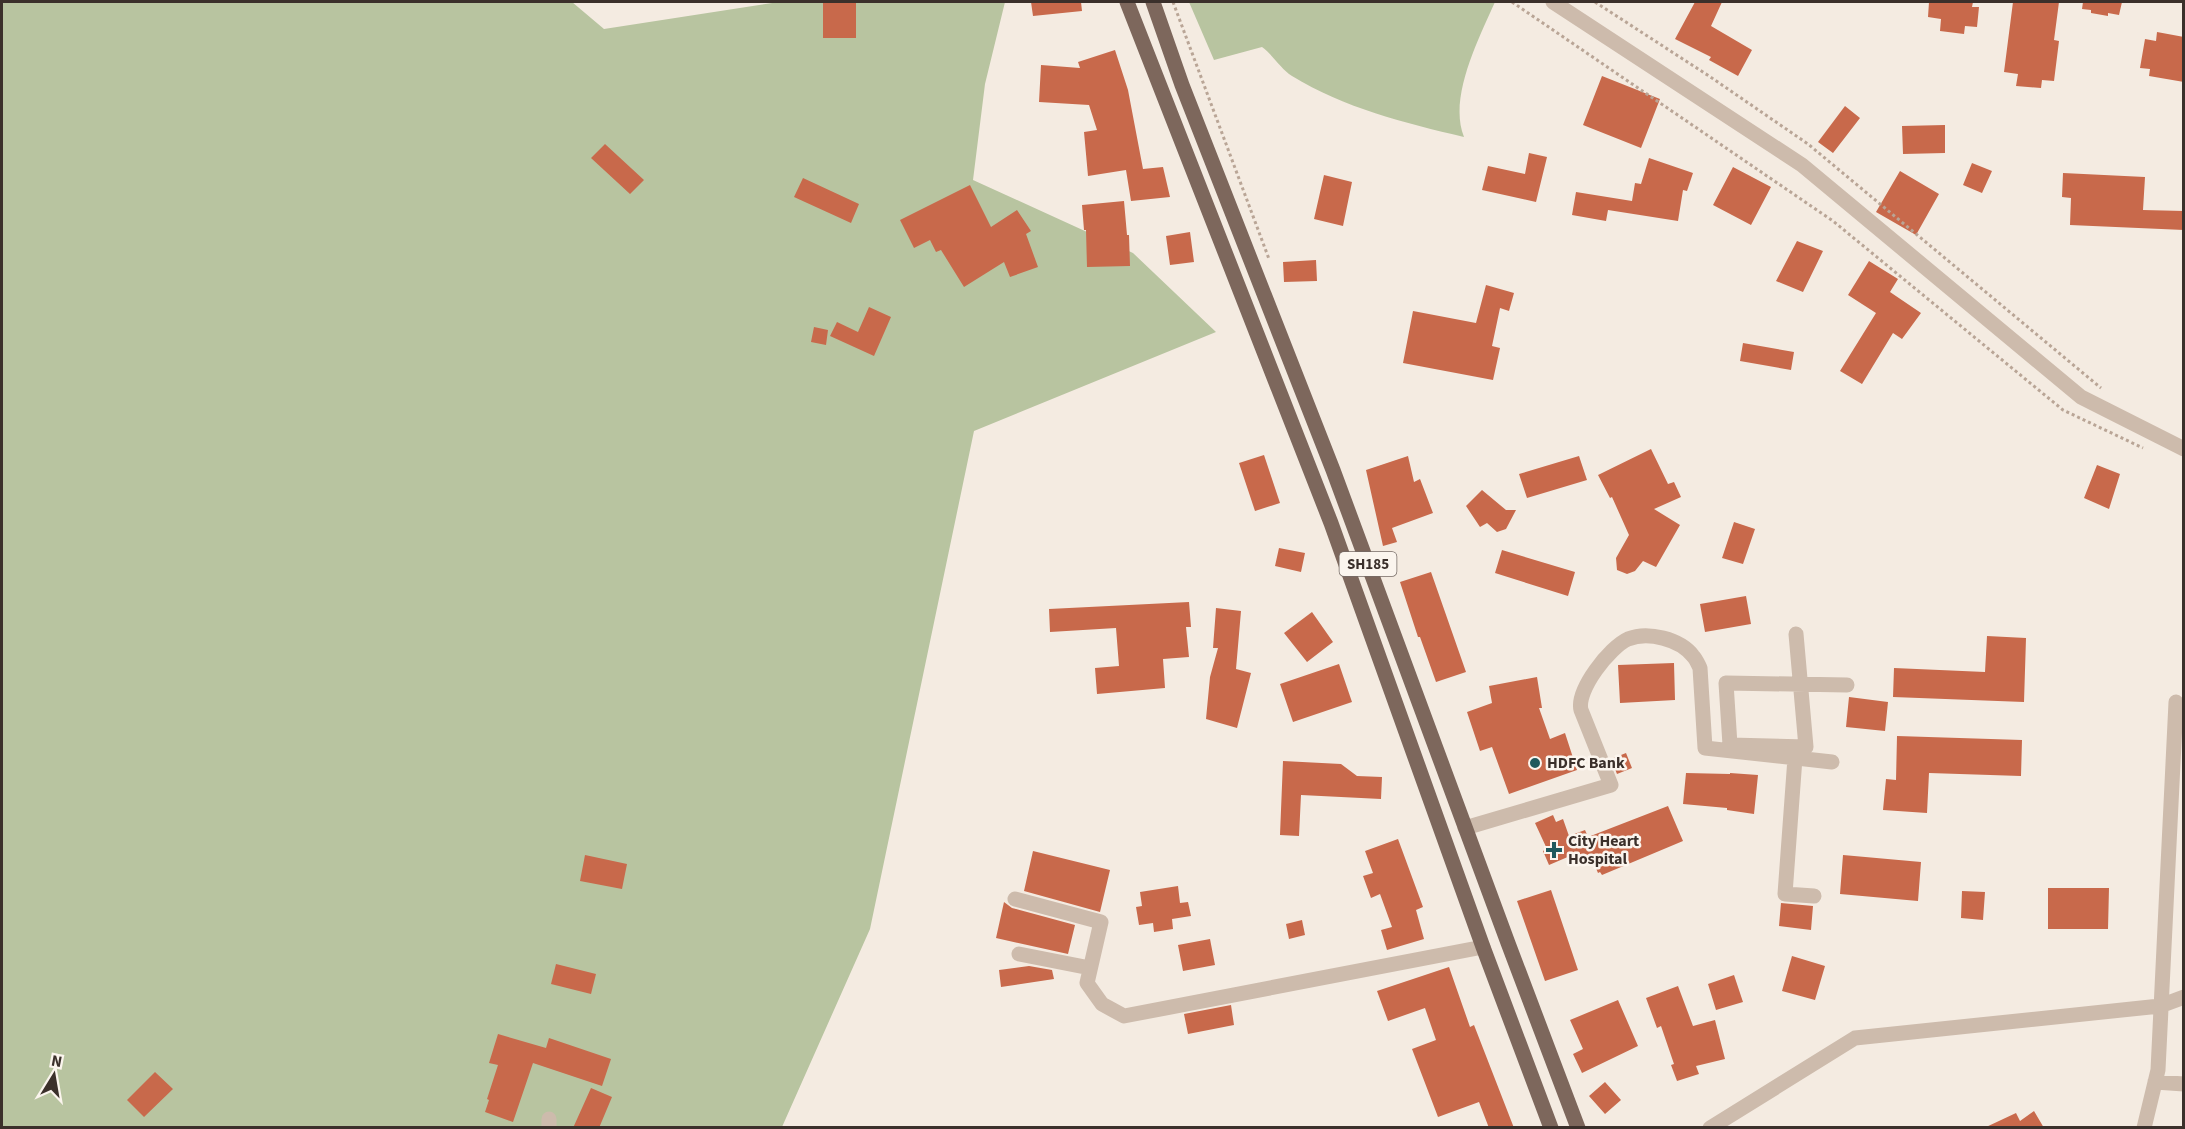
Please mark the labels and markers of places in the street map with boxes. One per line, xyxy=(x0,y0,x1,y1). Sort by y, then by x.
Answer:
place label: HDFC Bank xyxy=(1547,752,1625,774)
marker: HDFC Bank xyxy=(1528,756,1542,770)
place label: City Heart Hospital xyxy=(1568,830,1639,870)
marker: City Heart Hospital xyxy=(1545,841,1563,859)

